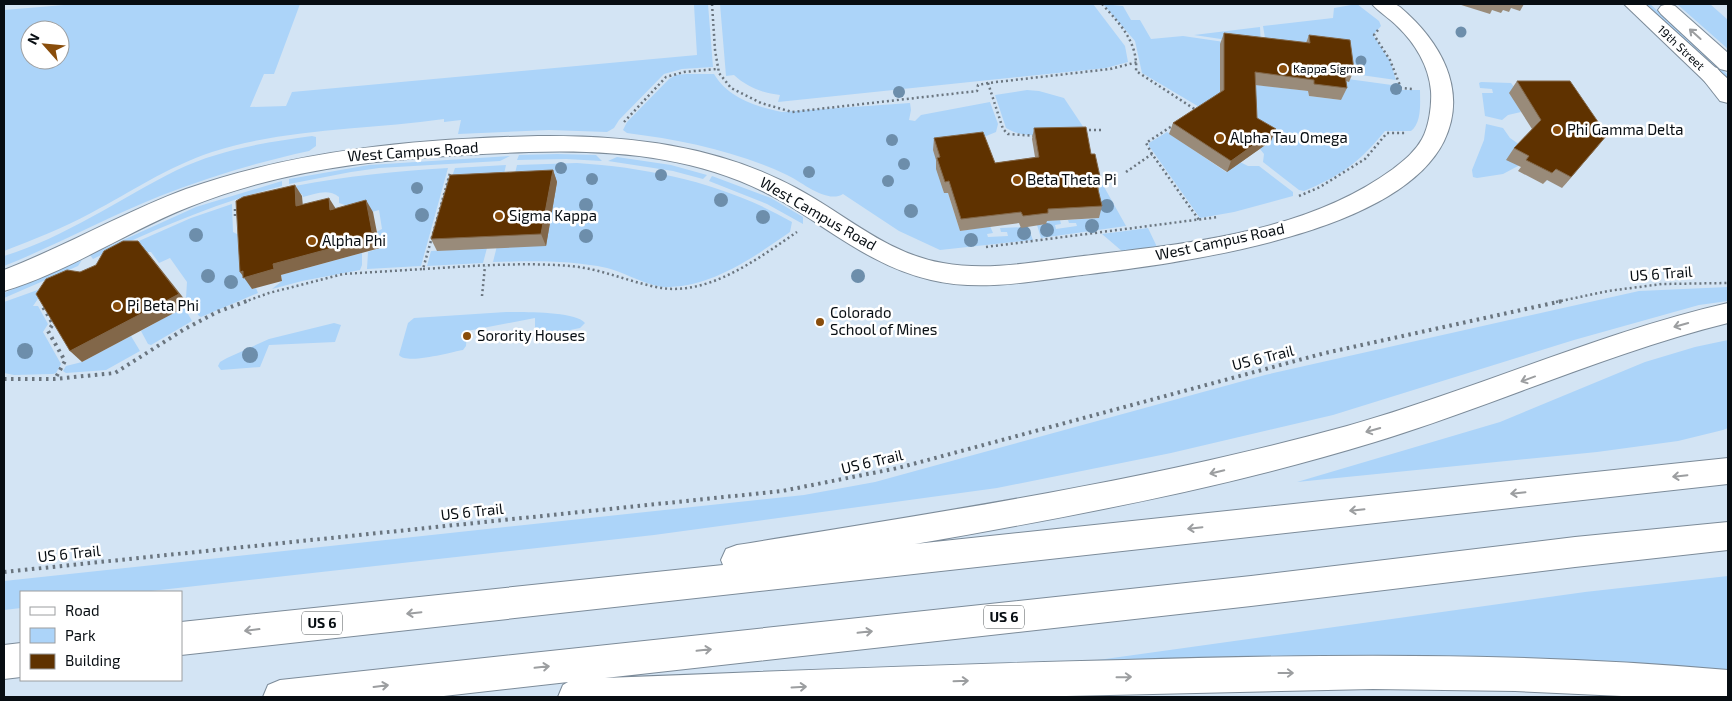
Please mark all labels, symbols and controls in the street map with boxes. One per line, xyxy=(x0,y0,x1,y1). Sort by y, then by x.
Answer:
north arrow xyxy=(20,20,70,70)
street label: 19th Street xyxy=(1655,22,1708,73)
one-way arrow xyxy=(1688,28,1701,40)
text: N xyxy=(23,31,43,47)
place label: Kappa Sigma xyxy=(1293,61,1363,75)
marker: Kappa Sigma xyxy=(1277,63,1289,75)
place label: Phi Gamma Delta xyxy=(1567,120,1683,138)
marker: Phi Gamma Delta xyxy=(1551,124,1563,136)
place label: Alpha Tau Omega xyxy=(1230,128,1348,146)
marker: Alpha Tau Omega xyxy=(1214,132,1226,144)
street label: West Campus Road xyxy=(347,137,479,165)
place label: Beta Theta Pi xyxy=(1027,170,1117,188)
street label: West Campus Road xyxy=(757,172,880,254)
marker: Beta Theta Pi xyxy=(1011,174,1023,186)
place label: Sigma Kappa xyxy=(509,206,597,224)
marker: Sigma Kappa xyxy=(493,210,505,222)
street label: West Campus Road xyxy=(1154,219,1286,263)
place label: Alpha Phi xyxy=(322,231,386,249)
marker: Alpha Phi xyxy=(306,235,318,247)
street label: US 6 Trail xyxy=(1629,262,1694,284)
place label: Pi Beta Phi xyxy=(127,296,199,314)
marker: Pi Beta Phi xyxy=(111,300,123,312)
place label: Colorado School of Mines xyxy=(830,303,937,338)
marker: Colorado School of Mines xyxy=(814,316,826,328)
one-way arrow xyxy=(1673,321,1689,330)
place label: Sorority Houses xyxy=(477,326,585,344)
marker: Sorority Houses xyxy=(461,330,473,342)
street label: US 6 Trail xyxy=(1230,341,1296,373)
one-way arrow xyxy=(1520,375,1535,384)
one-way arrow xyxy=(1366,426,1382,436)
street label: US 6 Trail xyxy=(839,445,905,477)
one-way arrow xyxy=(1209,468,1225,477)
one-way arrow xyxy=(1672,471,1688,481)
one-way arrow xyxy=(1510,488,1526,498)
street label: US 6 Trail xyxy=(440,499,505,523)
one-way arrow xyxy=(1349,505,1365,515)
one-way arrow xyxy=(1187,523,1203,533)
street label: US 6 Trail xyxy=(37,541,102,565)
legend xyxy=(20,591,182,681)
text: Road xyxy=(65,601,100,619)
road number: US 6 xyxy=(984,606,1024,628)
one-way arrow xyxy=(406,608,422,618)
road number: US 6 xyxy=(302,612,342,634)
one-way arrow xyxy=(244,625,260,635)
text: Park xyxy=(65,626,96,644)
one-way arrow xyxy=(857,627,873,637)
one-way arrow xyxy=(695,645,711,655)
text: Building xyxy=(65,651,121,669)
one-way arrow xyxy=(534,662,550,672)
one-way arrow xyxy=(1278,668,1294,678)
one-way arrow xyxy=(1115,672,1131,682)
one-way arrow xyxy=(953,677,969,686)
one-way arrow xyxy=(372,681,388,691)
one-way arrow xyxy=(791,683,807,692)

